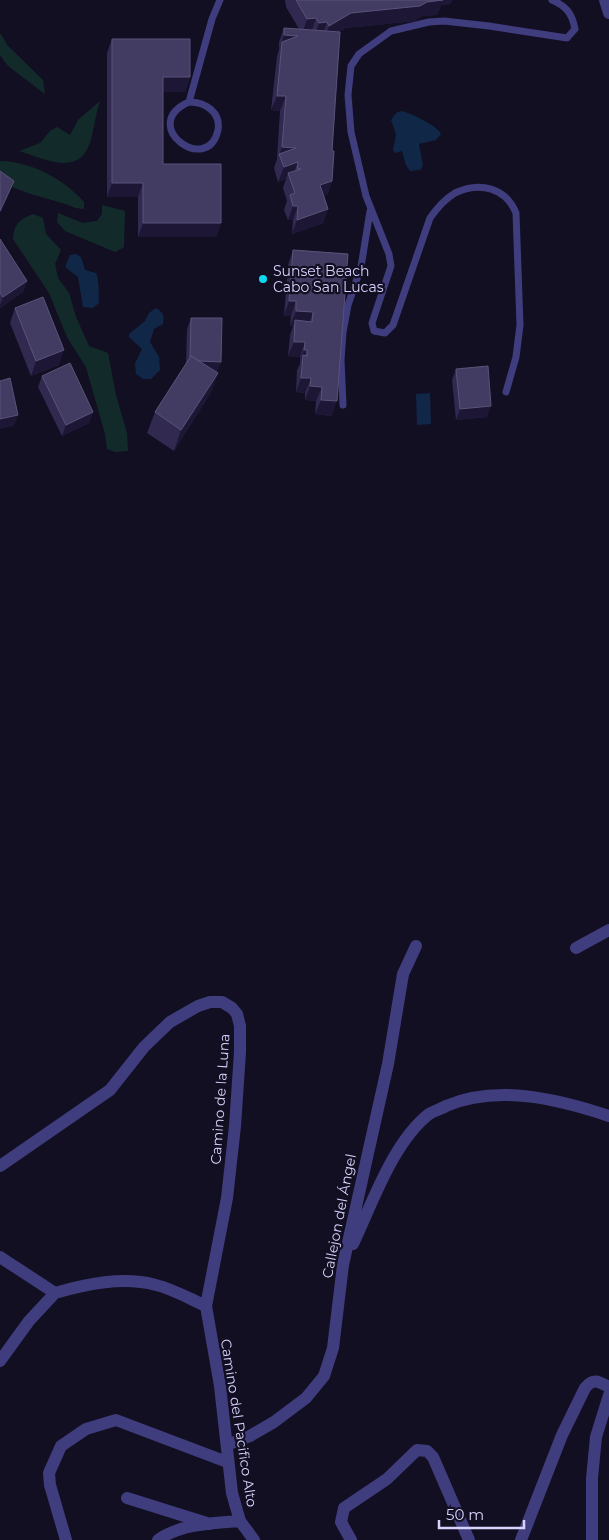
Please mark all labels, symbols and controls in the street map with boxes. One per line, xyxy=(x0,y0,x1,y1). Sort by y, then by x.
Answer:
place label: Sunset Beach Cabo San Lucas xyxy=(273,262,384,296)
marker: Sunset Beach Cabo San Lucas xyxy=(257,273,269,285)
street label: Camino de la Luna xyxy=(206,1033,234,1165)
street label: Callejon del Ángel xyxy=(318,1152,360,1280)
street label: Camino del Pacifico Alto xyxy=(217,1338,261,1509)
scale bar xyxy=(439,1498,524,1530)
text: 50 m xyxy=(446,1505,484,1524)

